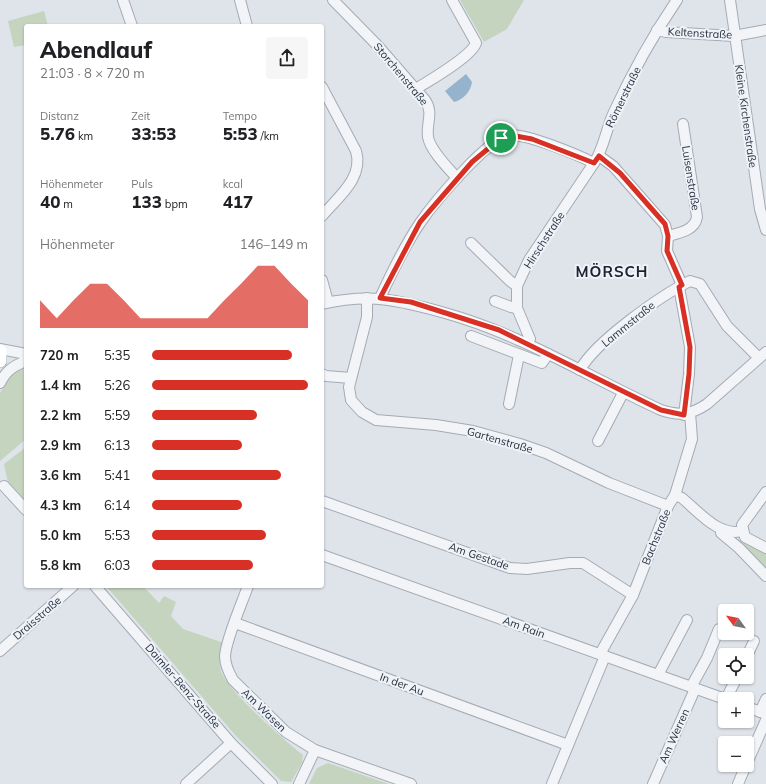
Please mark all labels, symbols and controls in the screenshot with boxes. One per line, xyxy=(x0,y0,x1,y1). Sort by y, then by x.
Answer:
street label: Keltenstraße xyxy=(667,24,733,42)
text: Abendlauf xyxy=(40,36,152,64)
button: share xyxy=(266,37,308,79)
street label: Storchenstraße xyxy=(371,40,431,108)
street label: Kleine Kirchenstraße xyxy=(732,63,760,169)
street label: Römerstraße xyxy=(602,64,644,130)
text: 21:03 · 8 × 720 m xyxy=(40,65,145,81)
text: Distanz xyxy=(40,109,79,123)
text: Zeit xyxy=(131,109,150,123)
text: Tempo xyxy=(223,109,257,123)
pin xyxy=(484,121,518,155)
text: 5.76 xyxy=(40,123,75,144)
text: 33:53 xyxy=(131,123,177,144)
text: 5:53 xyxy=(223,123,258,144)
icon: arrive xyxy=(490,127,512,149)
text: km xyxy=(75,129,93,143)
text: /km xyxy=(258,129,279,143)
street label: Luisenstraße xyxy=(679,145,703,211)
text: Höhenmeter xyxy=(40,177,103,191)
text: Puls xyxy=(131,177,153,191)
text: kcal xyxy=(223,177,243,191)
text: 40 xyxy=(40,191,60,212)
text: 133 xyxy=(131,191,162,212)
text: 417 xyxy=(223,191,253,212)
text: m xyxy=(60,197,73,211)
text: bpm xyxy=(162,197,188,211)
street label: Hirschstraße xyxy=(520,209,568,271)
text: Höhenmeter xyxy=(40,236,114,252)
text: 146–149 m xyxy=(240,236,308,252)
district label: MÖRSCH xyxy=(576,262,648,281)
street label: Lammstraße xyxy=(598,298,658,350)
text: 720 m xyxy=(40,347,79,363)
text: 5:35 xyxy=(104,347,130,363)
text: 1.4 km xyxy=(40,377,81,393)
text: 5:26 xyxy=(104,377,130,393)
text: 2.2 km xyxy=(40,407,81,423)
text: 5:59 xyxy=(104,407,130,423)
street label: Gartenstraße xyxy=(465,424,535,456)
text: 2.9 km xyxy=(40,437,81,453)
text: 6:13 xyxy=(104,437,130,453)
text: 3.6 km xyxy=(40,467,81,483)
text: 5:41 xyxy=(104,467,130,483)
text: 4.3 km xyxy=(40,497,81,513)
text: 6:14 xyxy=(104,497,130,513)
street label: Bachstraße xyxy=(639,507,673,567)
text: 5.0 km xyxy=(40,527,81,543)
text: 5:53 xyxy=(104,527,130,543)
street label: Am Gestade xyxy=(447,539,511,573)
text: 5.8 km xyxy=(40,557,81,573)
text: 6:03 xyxy=(104,557,130,573)
street label: Draisstraße xyxy=(10,593,64,643)
north arrow xyxy=(718,604,754,640)
map controls xyxy=(718,604,754,772)
street label: Am Rain xyxy=(501,613,547,641)
street label: Daimler-Benz-Straße xyxy=(142,641,224,731)
button: locate xyxy=(718,648,754,684)
street label: In der Au xyxy=(378,670,426,698)
street label: Am Wasen xyxy=(239,685,289,735)
button: + xyxy=(718,692,754,728)
street label: Am Werren xyxy=(656,706,692,766)
button: − xyxy=(718,736,754,772)

